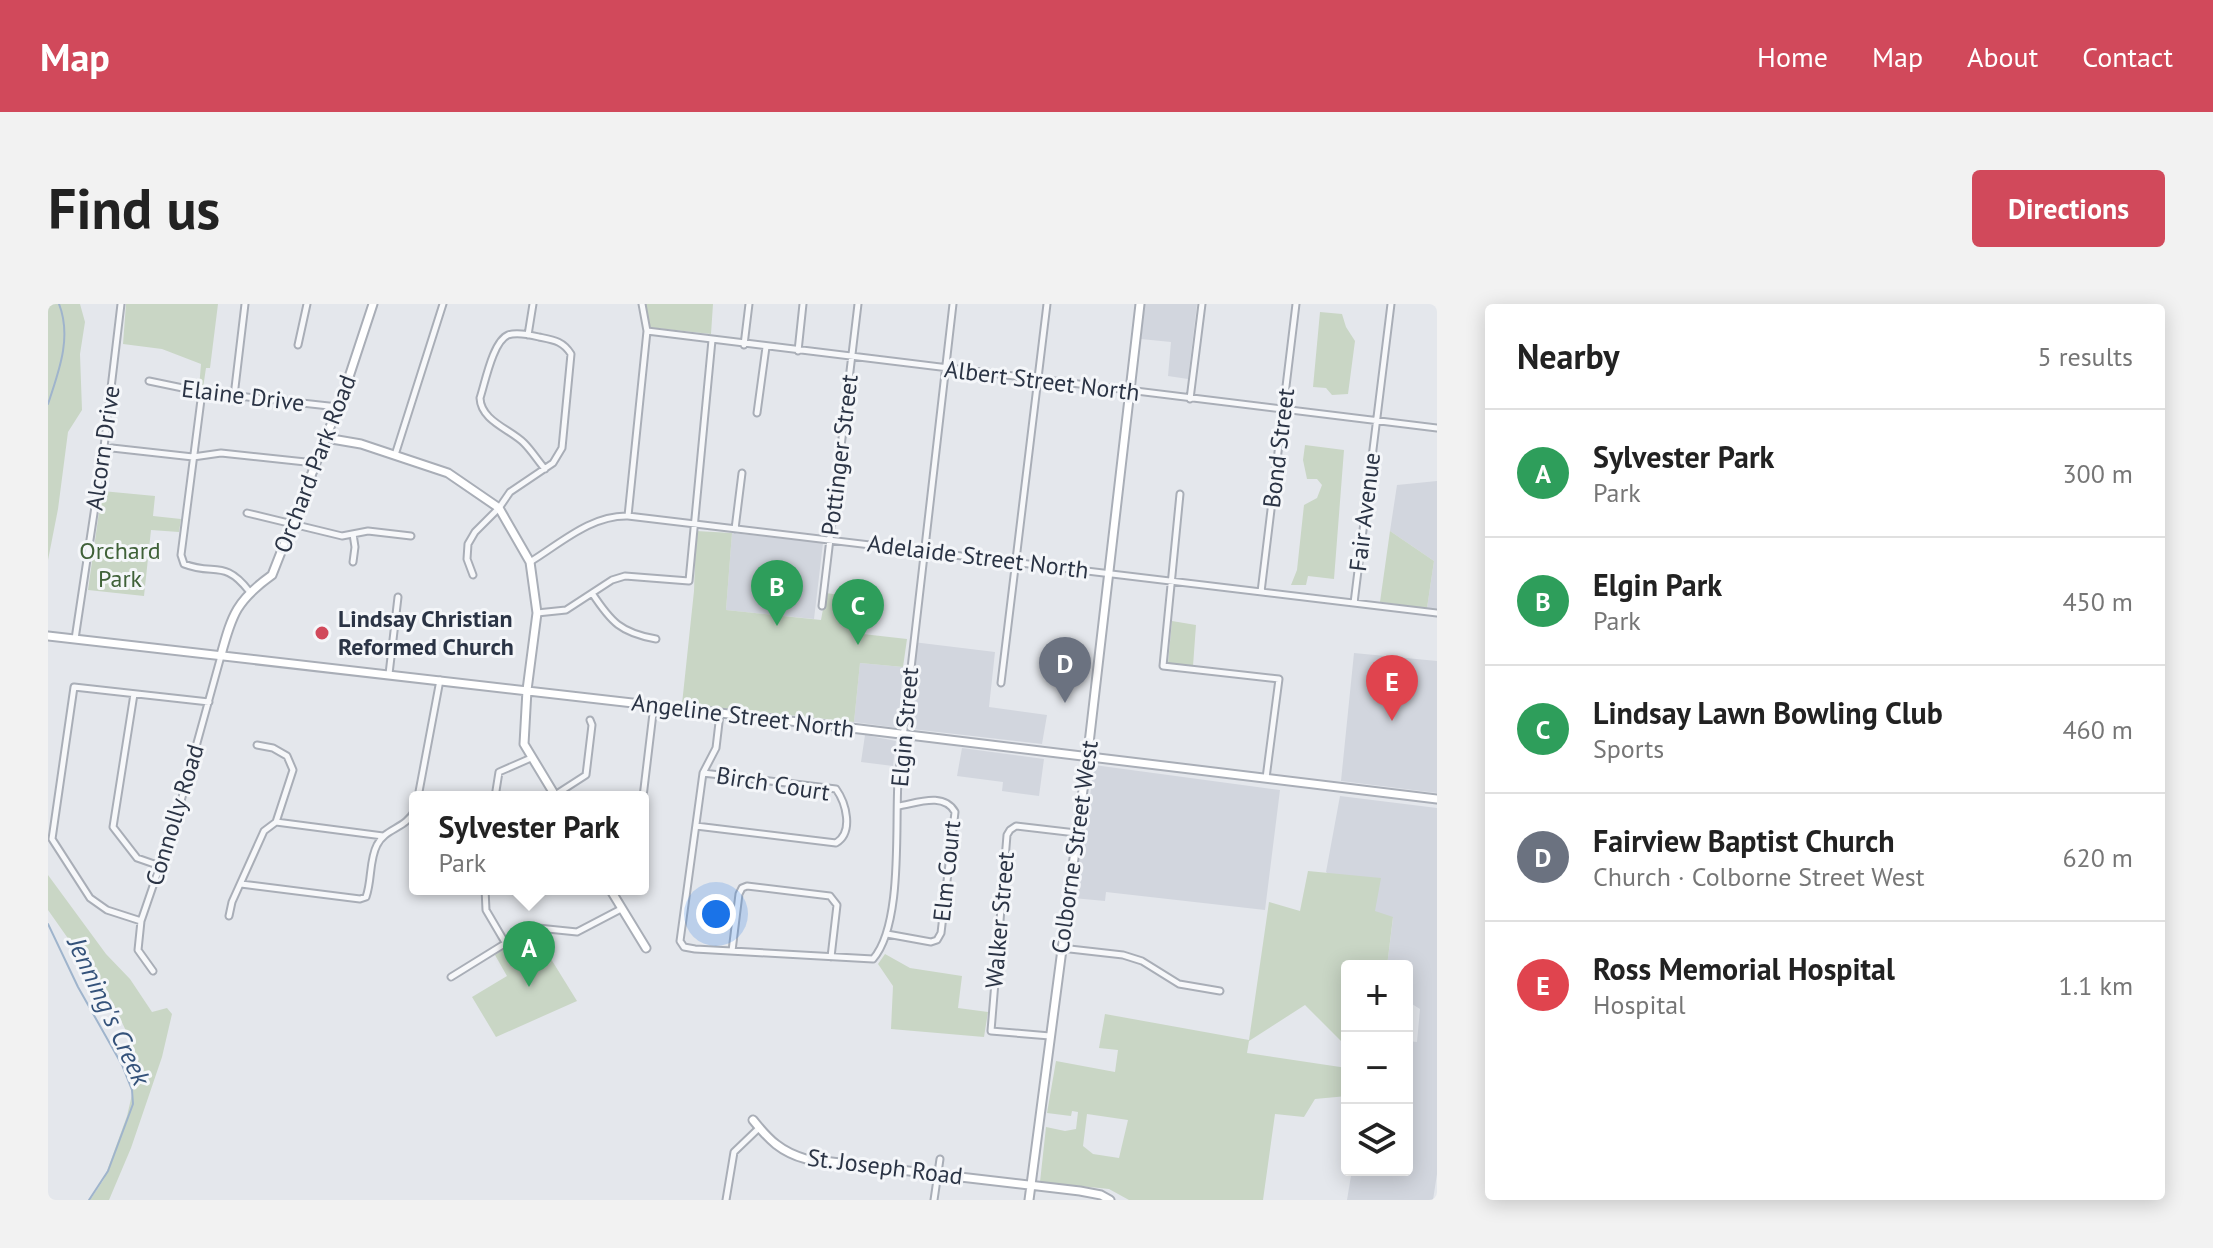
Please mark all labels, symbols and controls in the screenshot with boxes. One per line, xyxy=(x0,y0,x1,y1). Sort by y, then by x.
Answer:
text: Map xyxy=(40,32,110,81)
text: Home xyxy=(1757,38,1828,75)
text: Map xyxy=(1872,38,1923,75)
text: About xyxy=(1967,38,2038,75)
text: Contact xyxy=(2082,38,2173,75)
button: Directions xyxy=(1972,170,2165,247)
text: Find us xyxy=(48,172,220,244)
text: Nearby xyxy=(1517,334,1619,378)
text: 5 results xyxy=(2038,340,2133,373)
street label: Albert Street North xyxy=(943,353,1141,408)
street label: Orchard Park Road xyxy=(266,370,363,557)
street label: Elaine Drive xyxy=(180,373,306,418)
street label: Pottinger Street xyxy=(814,373,865,537)
street label: Alcorn Drive xyxy=(78,384,127,512)
street label: Bond Street xyxy=(1256,386,1301,510)
text: Sylvester Park xyxy=(1593,437,1774,476)
street label: Fair Avenue xyxy=(1342,451,1387,573)
text: A xyxy=(1535,457,1551,490)
text: 300 m xyxy=(2062,457,2133,490)
text: Park xyxy=(1593,476,1641,509)
street label: Adelaide Street North xyxy=(866,528,1091,585)
park label: Orchard Park xyxy=(79,535,161,594)
pin: B xyxy=(751,560,803,626)
text: Elgin Park xyxy=(1593,565,1722,604)
pin: C xyxy=(832,579,884,645)
text: B xyxy=(1535,585,1551,618)
text: 450 m xyxy=(2062,585,2133,618)
place label: Lindsay Christian Reformed Church xyxy=(338,603,514,662)
text: Park xyxy=(1593,604,1641,637)
marker: Lindsay Christian Reformed Church xyxy=(313,624,331,642)
pin: D xyxy=(1039,637,1091,703)
pin: E xyxy=(1366,655,1418,721)
street label: Elgin Street xyxy=(884,666,925,788)
street label: Angeline Street North xyxy=(630,686,856,745)
text: Lindsay Lawn Bowling Club xyxy=(1593,693,1943,732)
text: C xyxy=(1536,713,1550,746)
text: 460 m xyxy=(2062,713,2133,746)
text: Sports xyxy=(1593,732,1664,765)
street label: Colborne Street West xyxy=(1044,738,1105,956)
street label: Connolly Road xyxy=(138,740,211,889)
street label: Birch Court xyxy=(714,759,832,808)
popup xyxy=(409,791,649,895)
text: Sylvester Park xyxy=(438,807,620,846)
street label: Elm Court xyxy=(926,819,967,923)
text: Fairview Baptist Church xyxy=(1593,821,1895,860)
text: D xyxy=(1535,841,1551,874)
text: 620 m xyxy=(2062,841,2133,874)
text: Park xyxy=(438,846,486,879)
street label: Walker Street xyxy=(978,850,1021,990)
text: Church · Colborne Street West xyxy=(1593,860,1925,893)
your location xyxy=(696,894,736,934)
pin: A xyxy=(503,921,555,987)
water label: Jenning's Creek xyxy=(60,930,159,1091)
text: Ross Memorial Hospital xyxy=(1593,949,1895,988)
map controls xyxy=(1341,960,1413,1176)
button: + xyxy=(1341,960,1413,1032)
text: E xyxy=(1536,969,1550,1002)
text: 1.1 km xyxy=(2059,969,2133,1002)
text: Hospital xyxy=(1593,988,1686,1021)
button: − xyxy=(1341,1032,1413,1104)
button: layers xyxy=(1341,1104,1413,1176)
street label: St. Joseph Road xyxy=(806,1142,965,1191)

